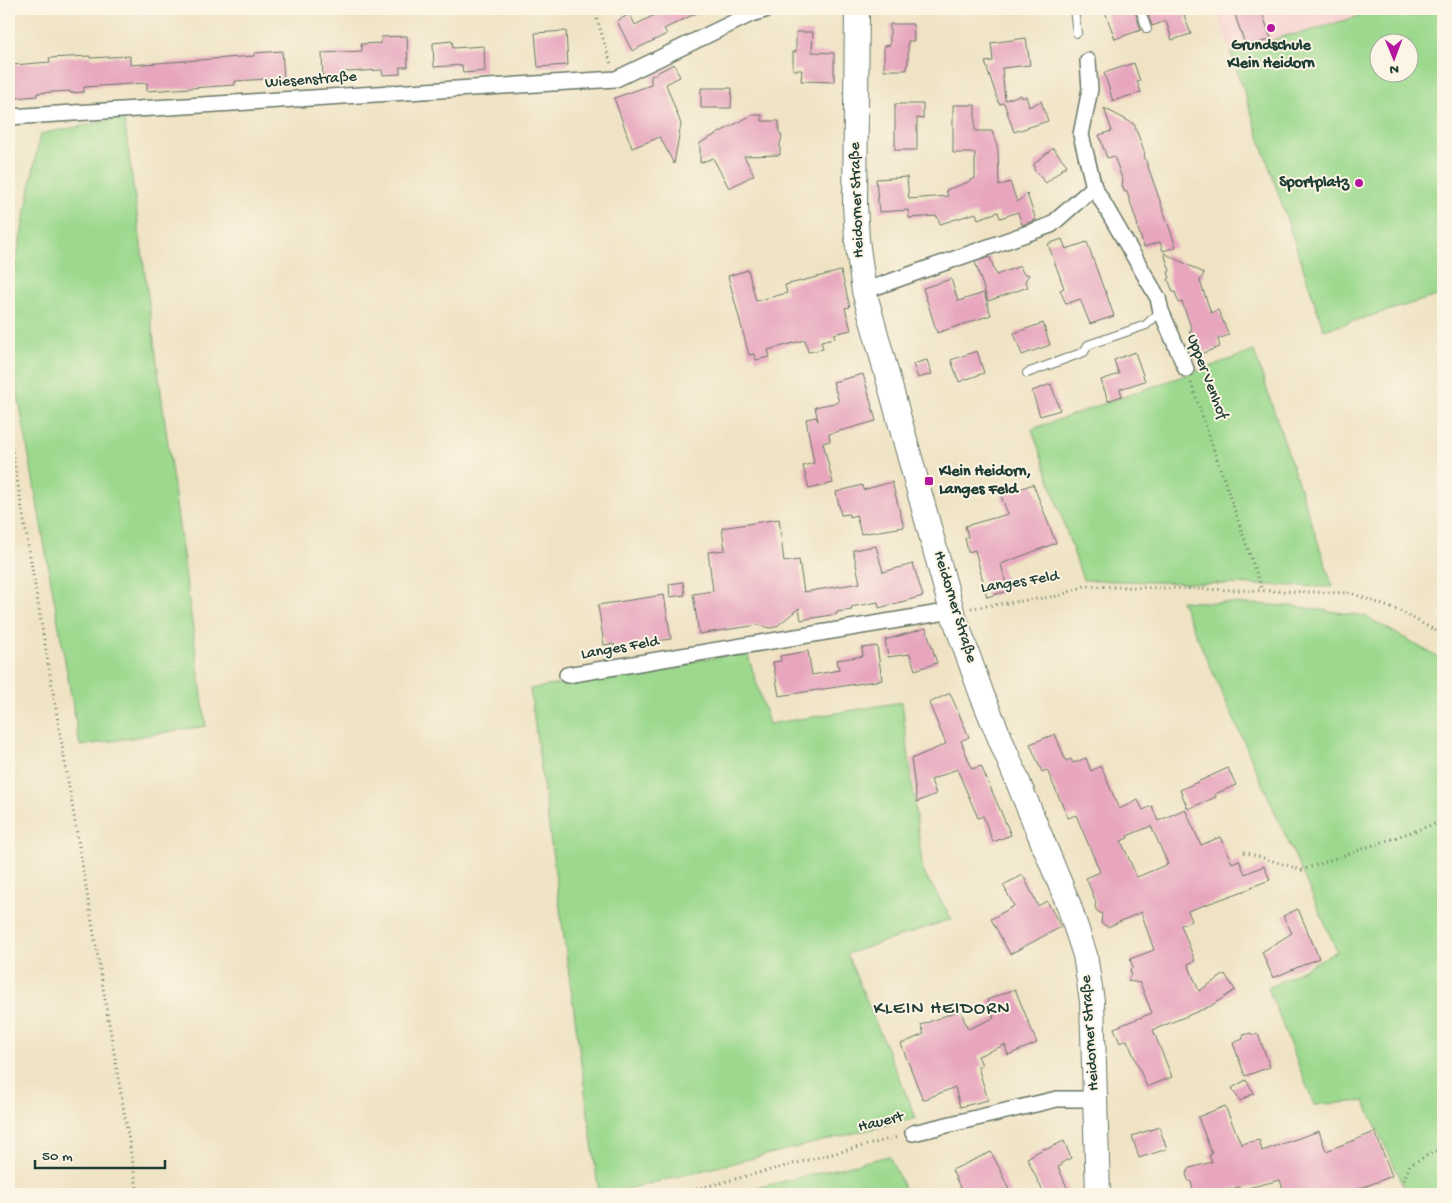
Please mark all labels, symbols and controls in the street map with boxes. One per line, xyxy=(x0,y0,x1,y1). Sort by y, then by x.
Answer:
marker: Grundschule Klein Heidorn xyxy=(1265,22,1277,34)
north arrow xyxy=(1370,32,1420,82)
place label: Grundschule Klein Heidorn xyxy=(1226,37,1315,74)
text: N xyxy=(1389,60,1399,77)
street label: Wiesenstraße xyxy=(264,68,358,94)
street label: Heidorner Straße xyxy=(846,141,870,258)
place label: Sportplatz xyxy=(1279,174,1350,193)
marker: Sportplatz xyxy=(1353,177,1365,189)
street label: Upper Venhof xyxy=(1181,332,1231,423)
place label: Klein Heidorn, Langes Feld xyxy=(938,463,1031,500)
marker: Klein Heidorn, Langes Feld xyxy=(923,475,935,487)
street label: Heidorner Straße xyxy=(928,549,980,666)
street label: Langes Feld xyxy=(980,567,1062,599)
street label: Langes Feld xyxy=(580,633,662,665)
street label: Heidorner Straße xyxy=(1077,974,1105,1092)
district label: KLEIN HEIDORN xyxy=(873,998,1011,1021)
street label: Hauert xyxy=(856,1108,907,1138)
scale bar xyxy=(35,1138,165,1170)
text: 50 m xyxy=(42,1148,73,1166)

